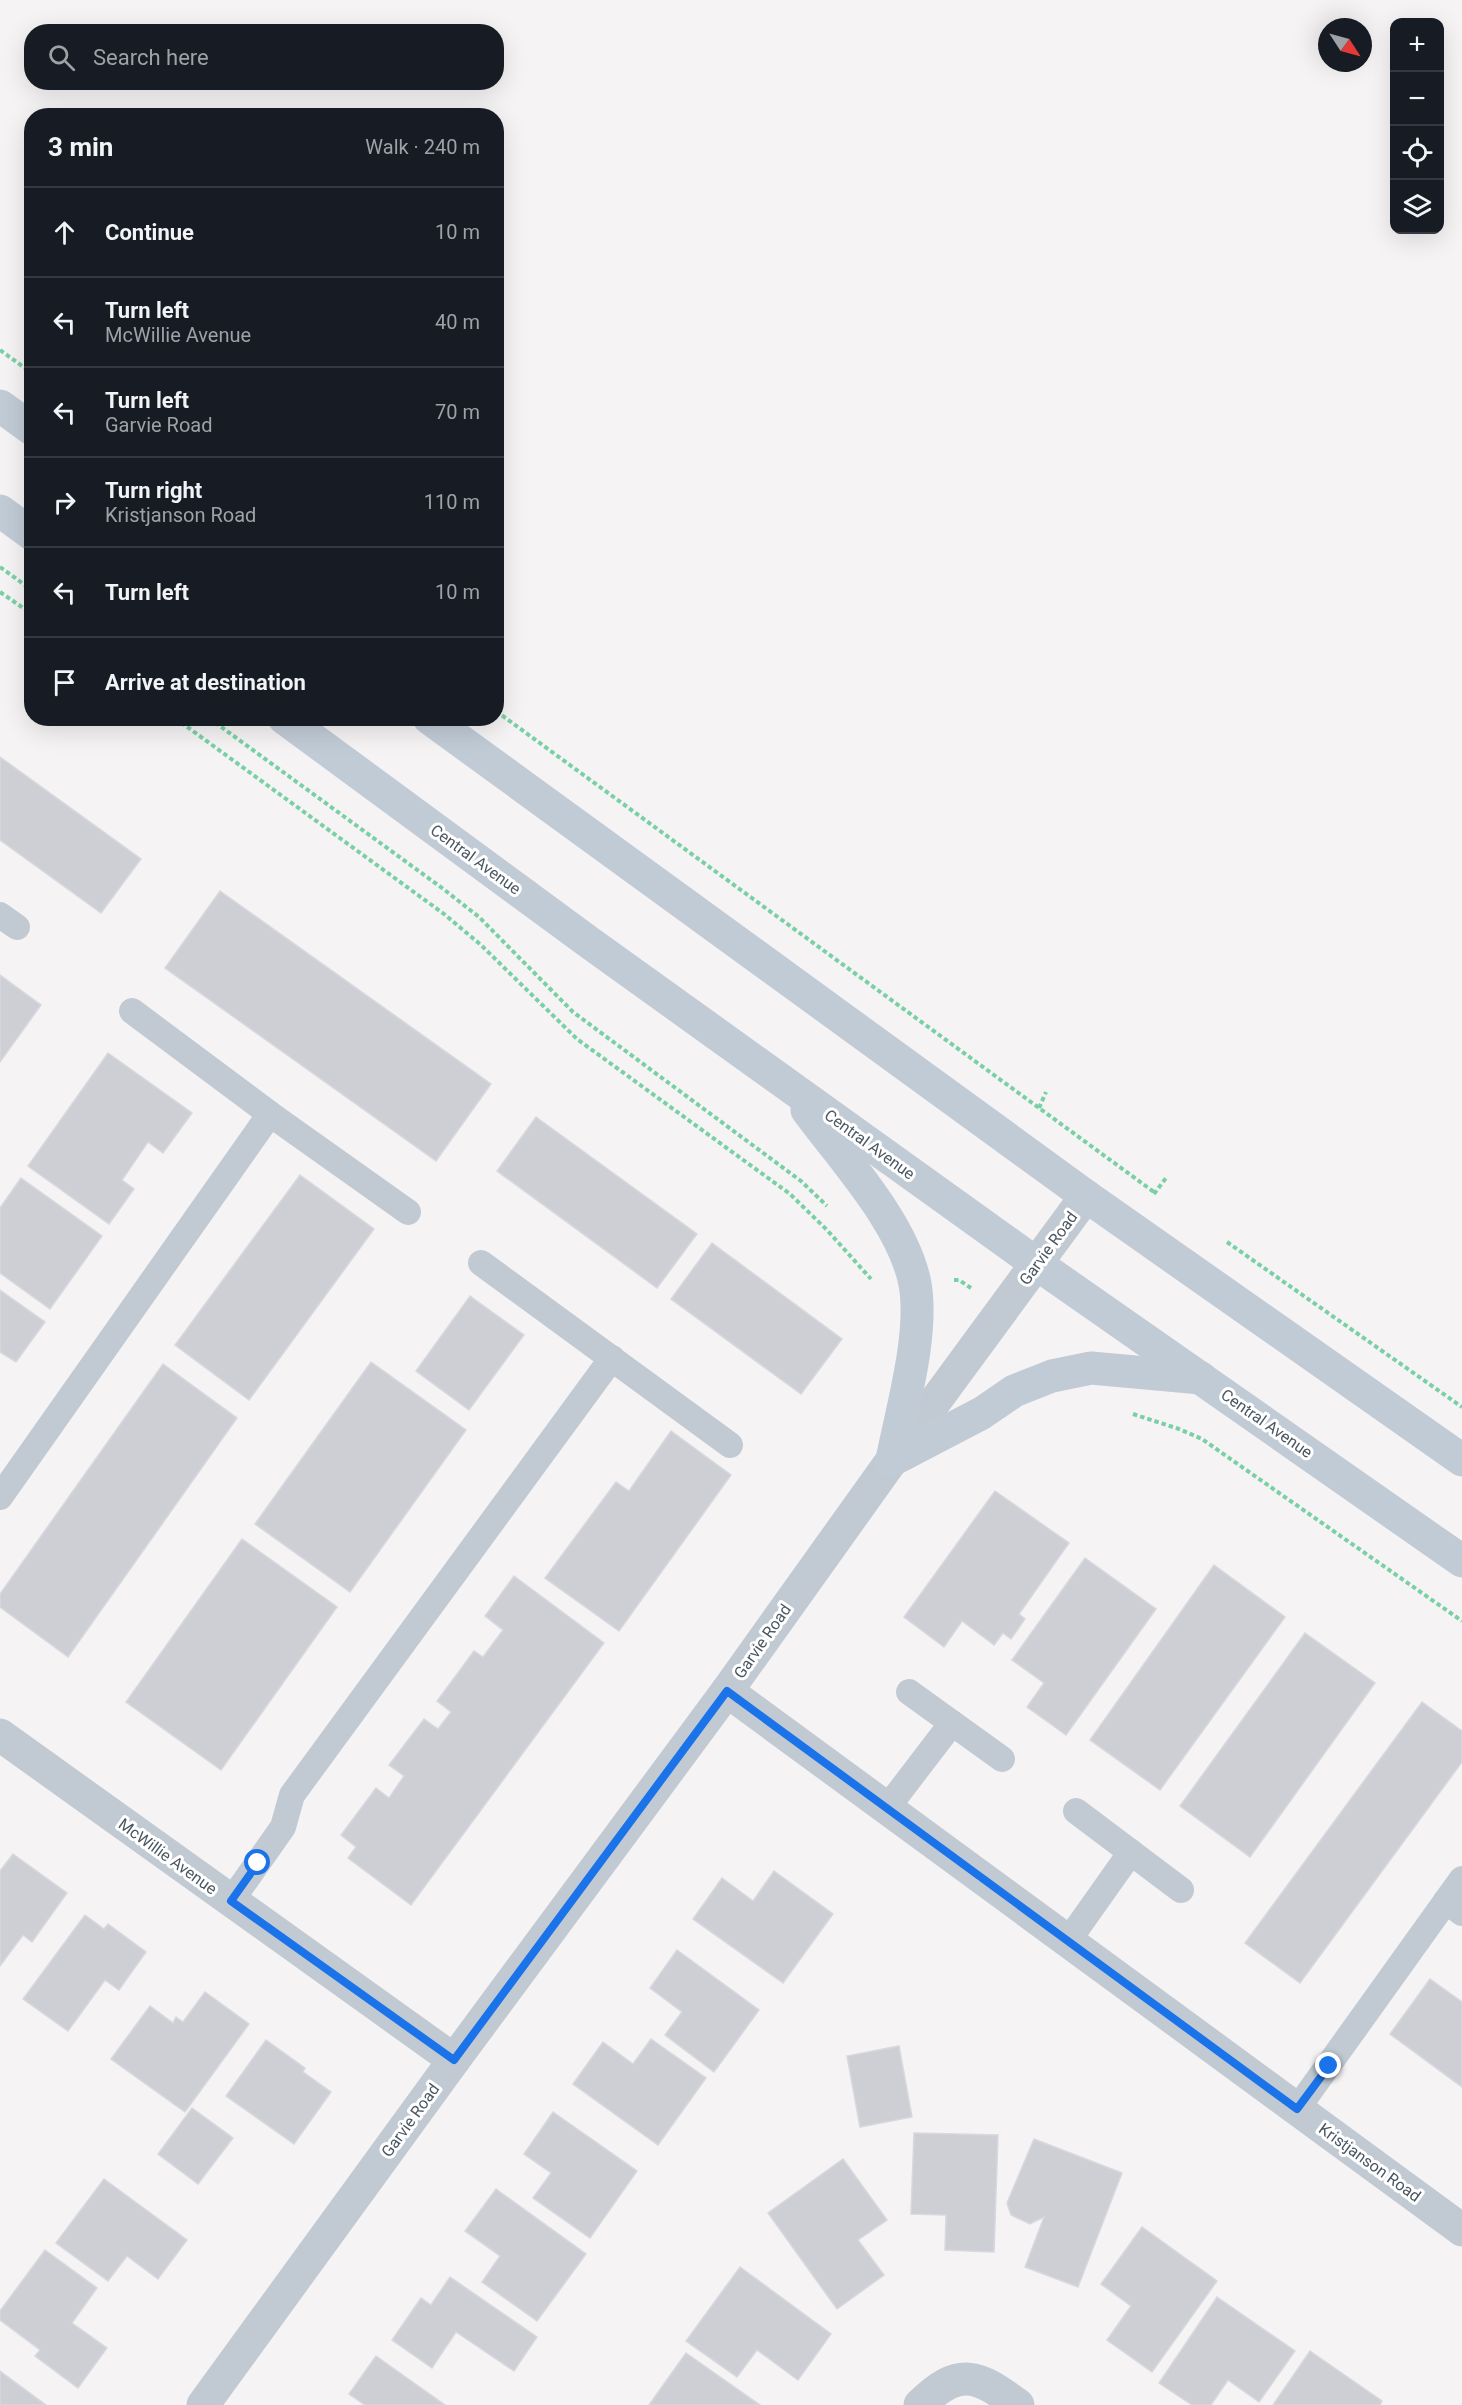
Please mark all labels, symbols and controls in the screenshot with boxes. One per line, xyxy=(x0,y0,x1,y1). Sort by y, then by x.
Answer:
north arrow xyxy=(1318,18,1372,72)
map controls xyxy=(1390,18,1444,234)
button: + xyxy=(1390,18,1444,72)
search box xyxy=(24,24,504,90)
icon: search xyxy=(45,41,78,74)
text: Search here xyxy=(93,45,209,70)
button: − xyxy=(1390,72,1444,126)
button: locate xyxy=(1390,126,1444,180)
text: 3 min xyxy=(48,132,113,162)
text: Walk · 240 m xyxy=(365,135,480,159)
button: layers xyxy=(1390,180,1444,234)
icon: ahead xyxy=(48,216,81,249)
text: Continue xyxy=(105,220,194,245)
text: 10 m xyxy=(435,220,480,244)
text: Turn left xyxy=(105,298,189,323)
icon: left xyxy=(48,306,81,339)
text: 40 m xyxy=(435,310,480,334)
text: McWillie Avenue xyxy=(105,323,251,347)
text: Turn left xyxy=(105,388,189,413)
icon: left xyxy=(48,396,81,429)
text: 70 m xyxy=(435,400,480,424)
text: Garvie Road xyxy=(105,413,212,437)
text: Turn right xyxy=(105,478,202,503)
icon: right xyxy=(48,486,81,519)
text: 110 m xyxy=(424,490,480,514)
text: Kristjanson Road xyxy=(105,503,256,527)
icon: left xyxy=(48,576,81,609)
text: Turn left xyxy=(105,580,189,605)
text: 10 m xyxy=(435,580,480,604)
icon: arrive xyxy=(48,666,81,699)
text: Arrive at destination xyxy=(105,670,306,695)
street label: Central Avenue xyxy=(427,820,525,899)
street label: Central Avenue xyxy=(821,1105,919,1184)
street label: Garvie Road xyxy=(1015,1208,1081,1289)
street label: Central Avenue xyxy=(1217,1385,1316,1462)
street label: Garvie Road xyxy=(730,1601,795,1682)
street label: McWillie Avenue xyxy=(115,1814,221,1898)
route start xyxy=(244,1849,270,1875)
route end xyxy=(1315,2052,1341,2078)
street label: Garvie Road xyxy=(377,2080,443,2161)
street label: Kristjanson Road xyxy=(1315,2119,1424,2206)

